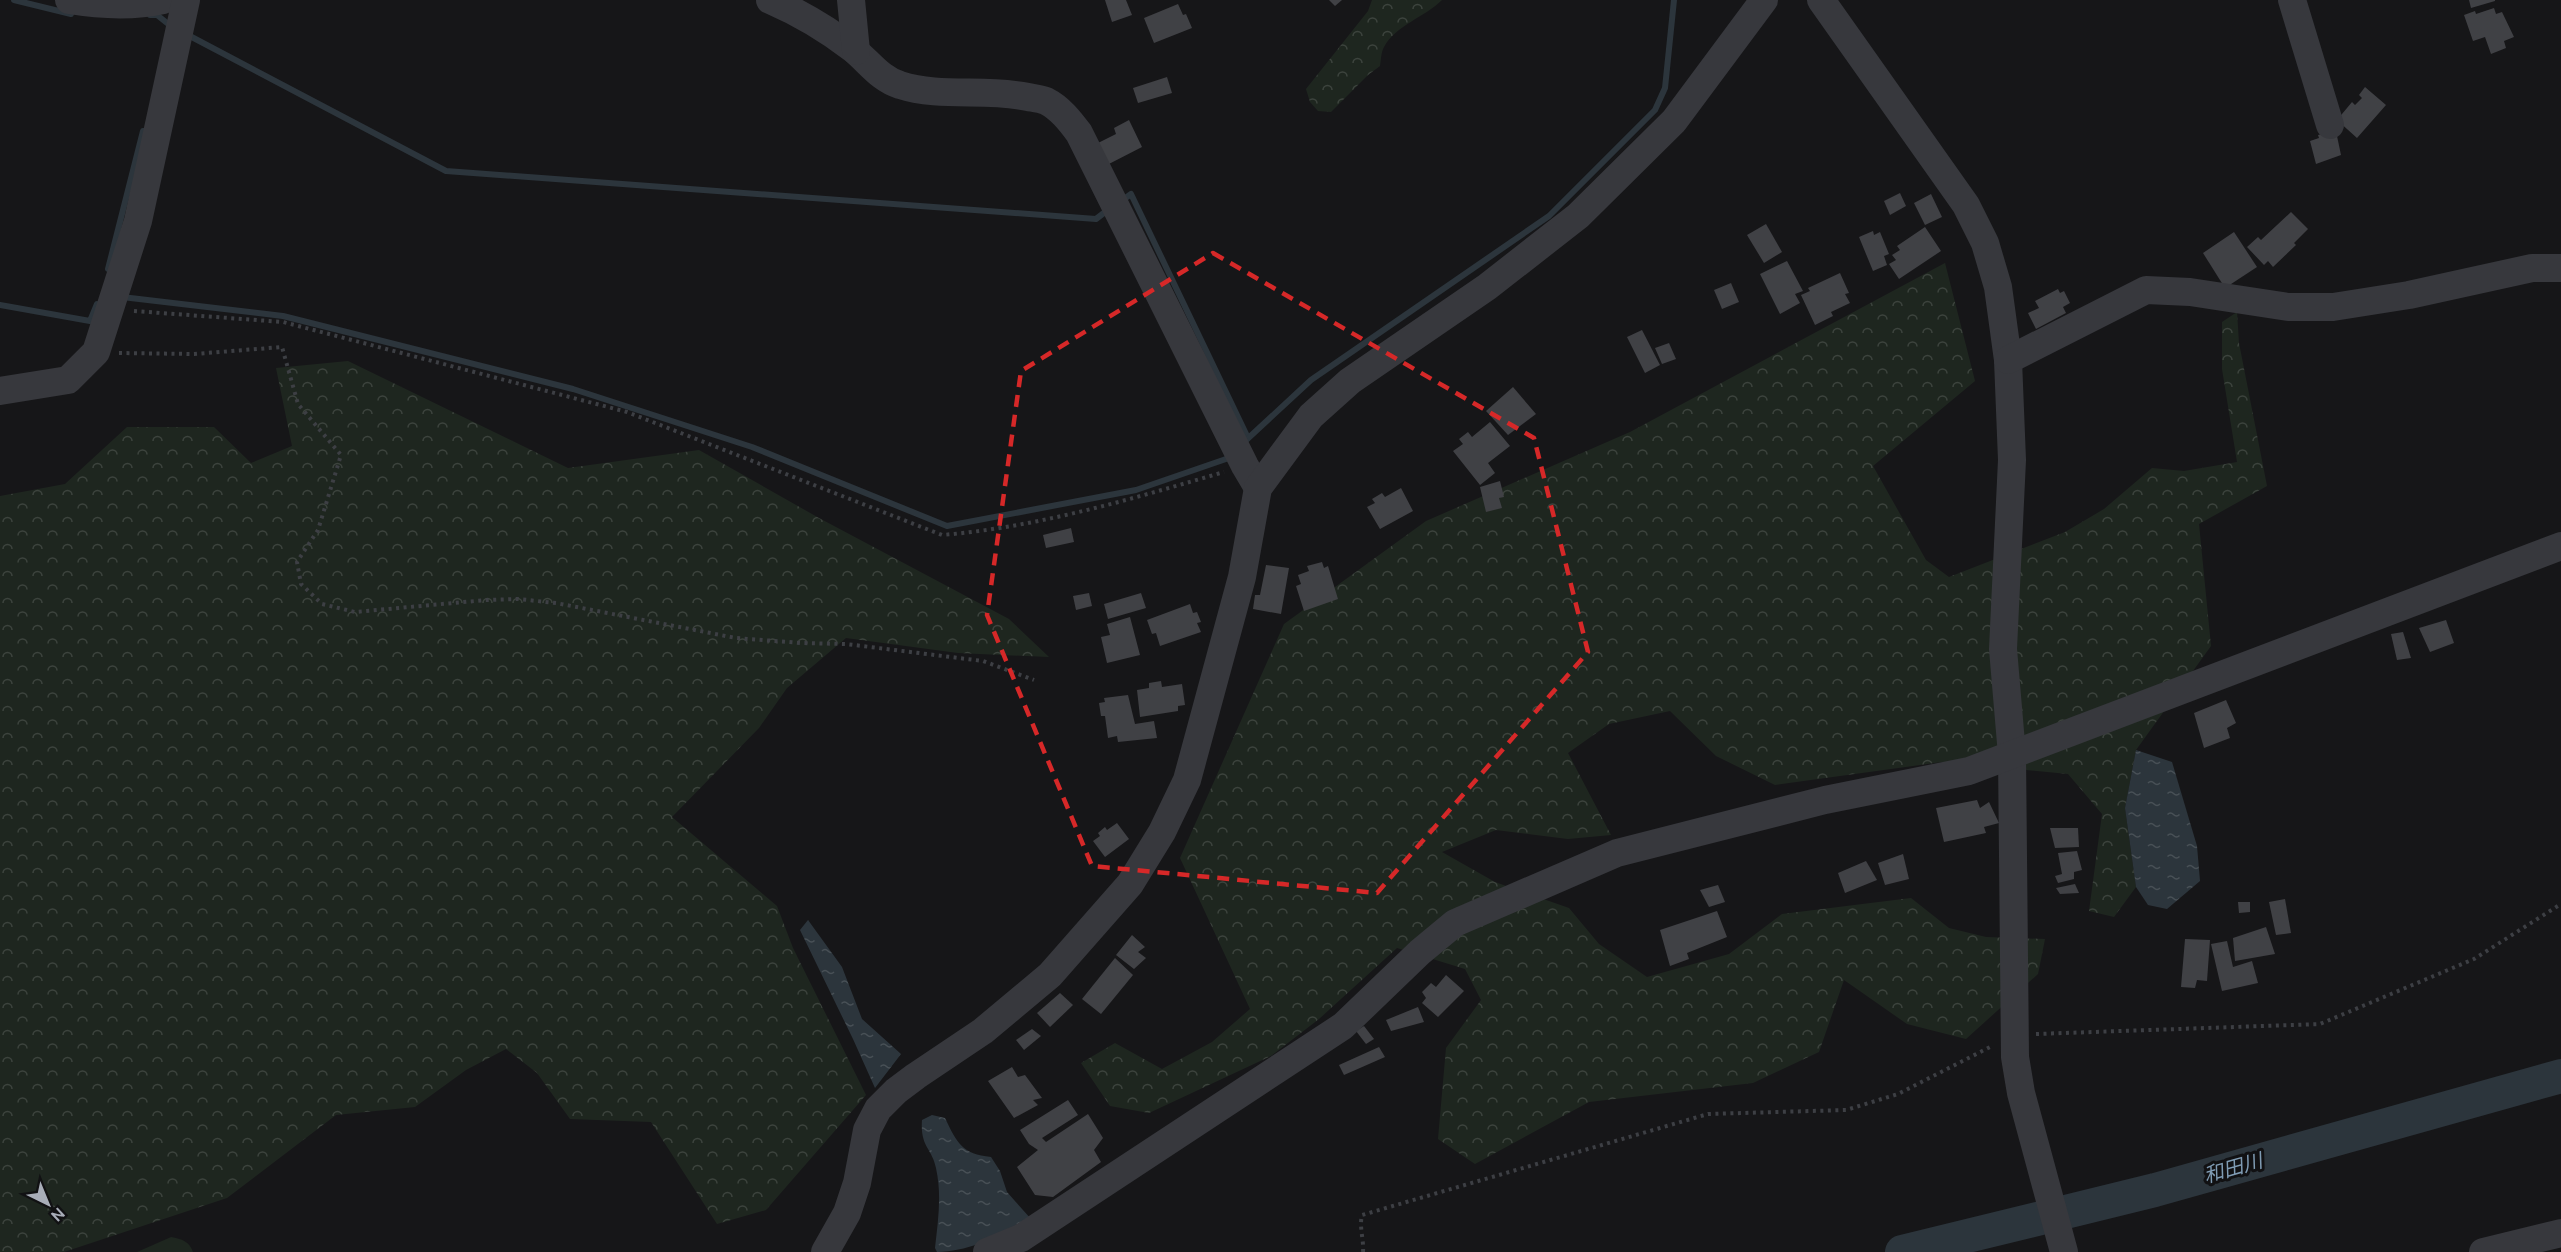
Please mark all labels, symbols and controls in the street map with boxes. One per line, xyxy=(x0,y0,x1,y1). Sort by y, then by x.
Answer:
water label: 和田川 xyxy=(2201,1148,2267,1187)
north arrow xyxy=(18,1174,78,1234)
text: N xyxy=(48,1204,69,1226)

